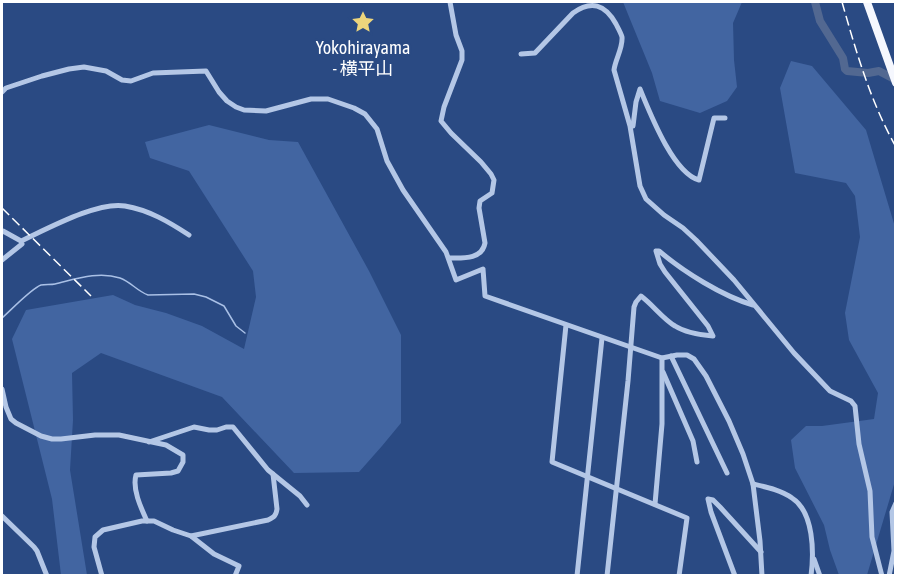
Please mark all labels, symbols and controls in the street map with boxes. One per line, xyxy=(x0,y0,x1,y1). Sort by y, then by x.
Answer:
place icon: Yokohirayama - 横平山 xyxy=(350,9,376,35)
place label: Yokohirayama - 横平山 xyxy=(316,37,410,79)

